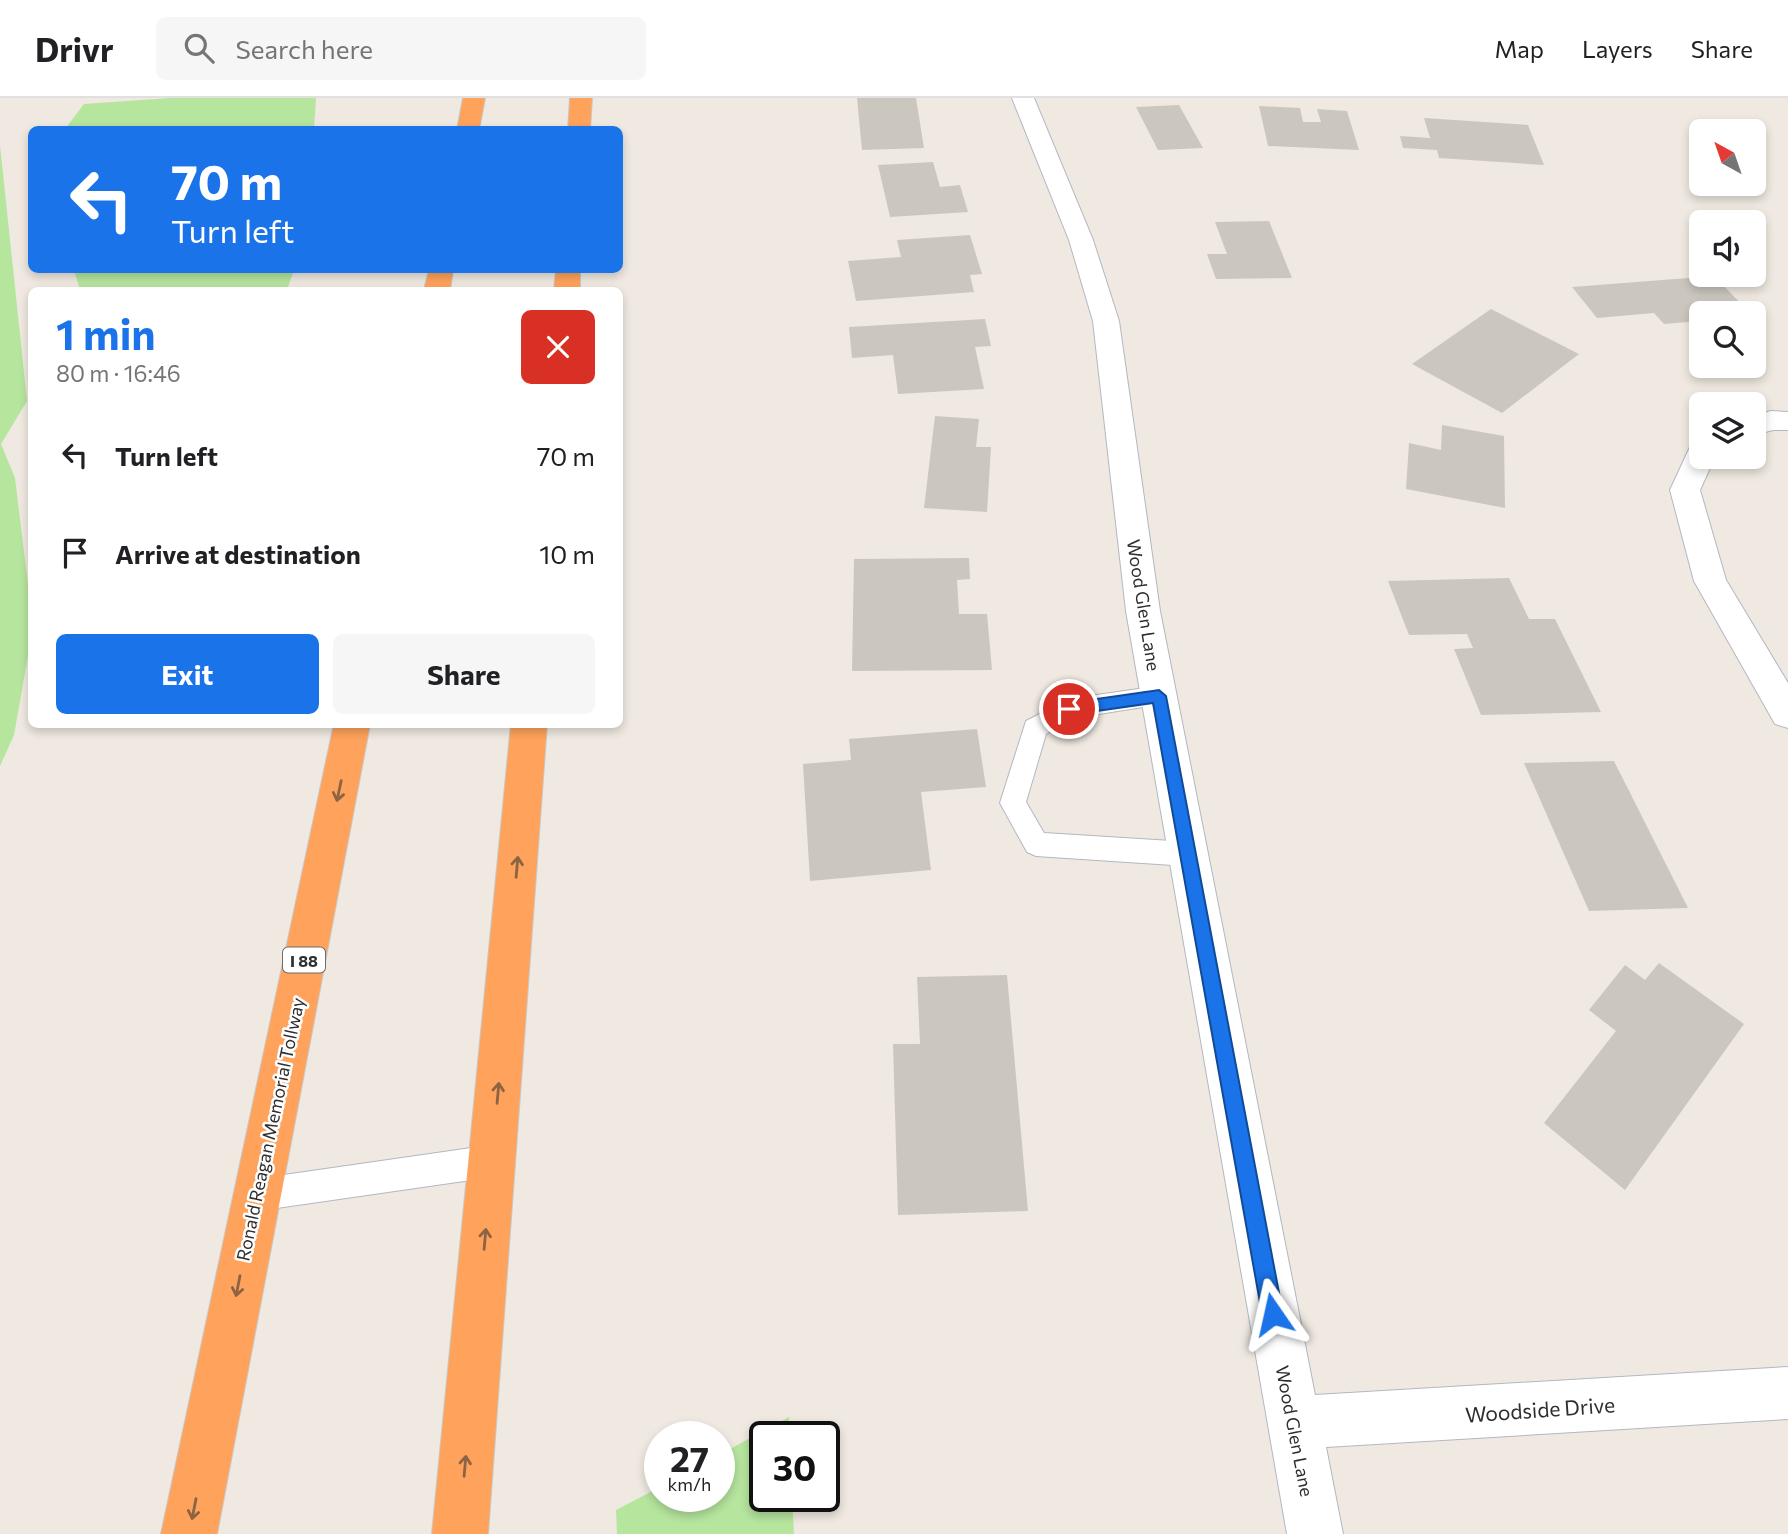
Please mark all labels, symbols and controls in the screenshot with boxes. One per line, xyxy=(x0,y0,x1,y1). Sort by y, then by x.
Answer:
search box xyxy=(156,17,646,80)
text: Drivr xyxy=(35,28,114,69)
icon: search xyxy=(180,29,218,67)
text: Search here xyxy=(236,33,373,64)
text: Map xyxy=(1495,34,1544,63)
text: Layers xyxy=(1582,34,1653,63)
text: Share xyxy=(1691,34,1753,63)
north arrow xyxy=(1689,119,1766,196)
map controls xyxy=(1689,119,1766,469)
text: 70 m xyxy=(171,150,282,210)
icon: left xyxy=(56,154,147,245)
text: Turn left xyxy=(171,210,295,250)
button: sound xyxy=(1689,210,1766,287)
button: search xyxy=(1689,301,1766,378)
text: 1 min xyxy=(56,307,156,359)
button: close xyxy=(521,310,595,384)
text: 80 m · 16:46 xyxy=(56,359,181,387)
button: layers xyxy=(1689,392,1766,469)
icon: left xyxy=(56,436,94,474)
text: Turn left xyxy=(115,440,218,471)
text: 70 m xyxy=(537,440,595,471)
icon: arrive xyxy=(56,534,94,572)
text: Arrive at destination xyxy=(115,538,361,569)
text: 10 m xyxy=(539,538,595,569)
street label: Wood Glen Lane xyxy=(1123,538,1165,672)
button: Exit xyxy=(56,634,319,714)
button: Share xyxy=(333,634,595,714)
pin xyxy=(1039,679,1099,739)
icon: arrive xyxy=(1050,690,1088,728)
one-way arrow xyxy=(332,779,346,802)
one-way arrow xyxy=(511,856,524,879)
road number: I 88 xyxy=(283,947,325,972)
street label: Ronald Reagan Memorial Tollway xyxy=(231,995,309,1263)
one-way arrow xyxy=(491,1083,504,1105)
one-way arrow xyxy=(479,1229,492,1251)
one-way arrow xyxy=(230,1274,244,1297)
position arrow xyxy=(1236,1277,1310,1351)
street label: Wood Glen Lane xyxy=(1272,1364,1318,1498)
street label: Woodside Drive xyxy=(1464,1391,1616,1427)
speed limit sign: 30 xyxy=(749,1421,840,1512)
text: 27 xyxy=(670,1436,709,1479)
one-way arrow xyxy=(459,1455,472,1478)
text: km/h xyxy=(668,1473,711,1495)
one-way arrow xyxy=(186,1497,200,1520)

